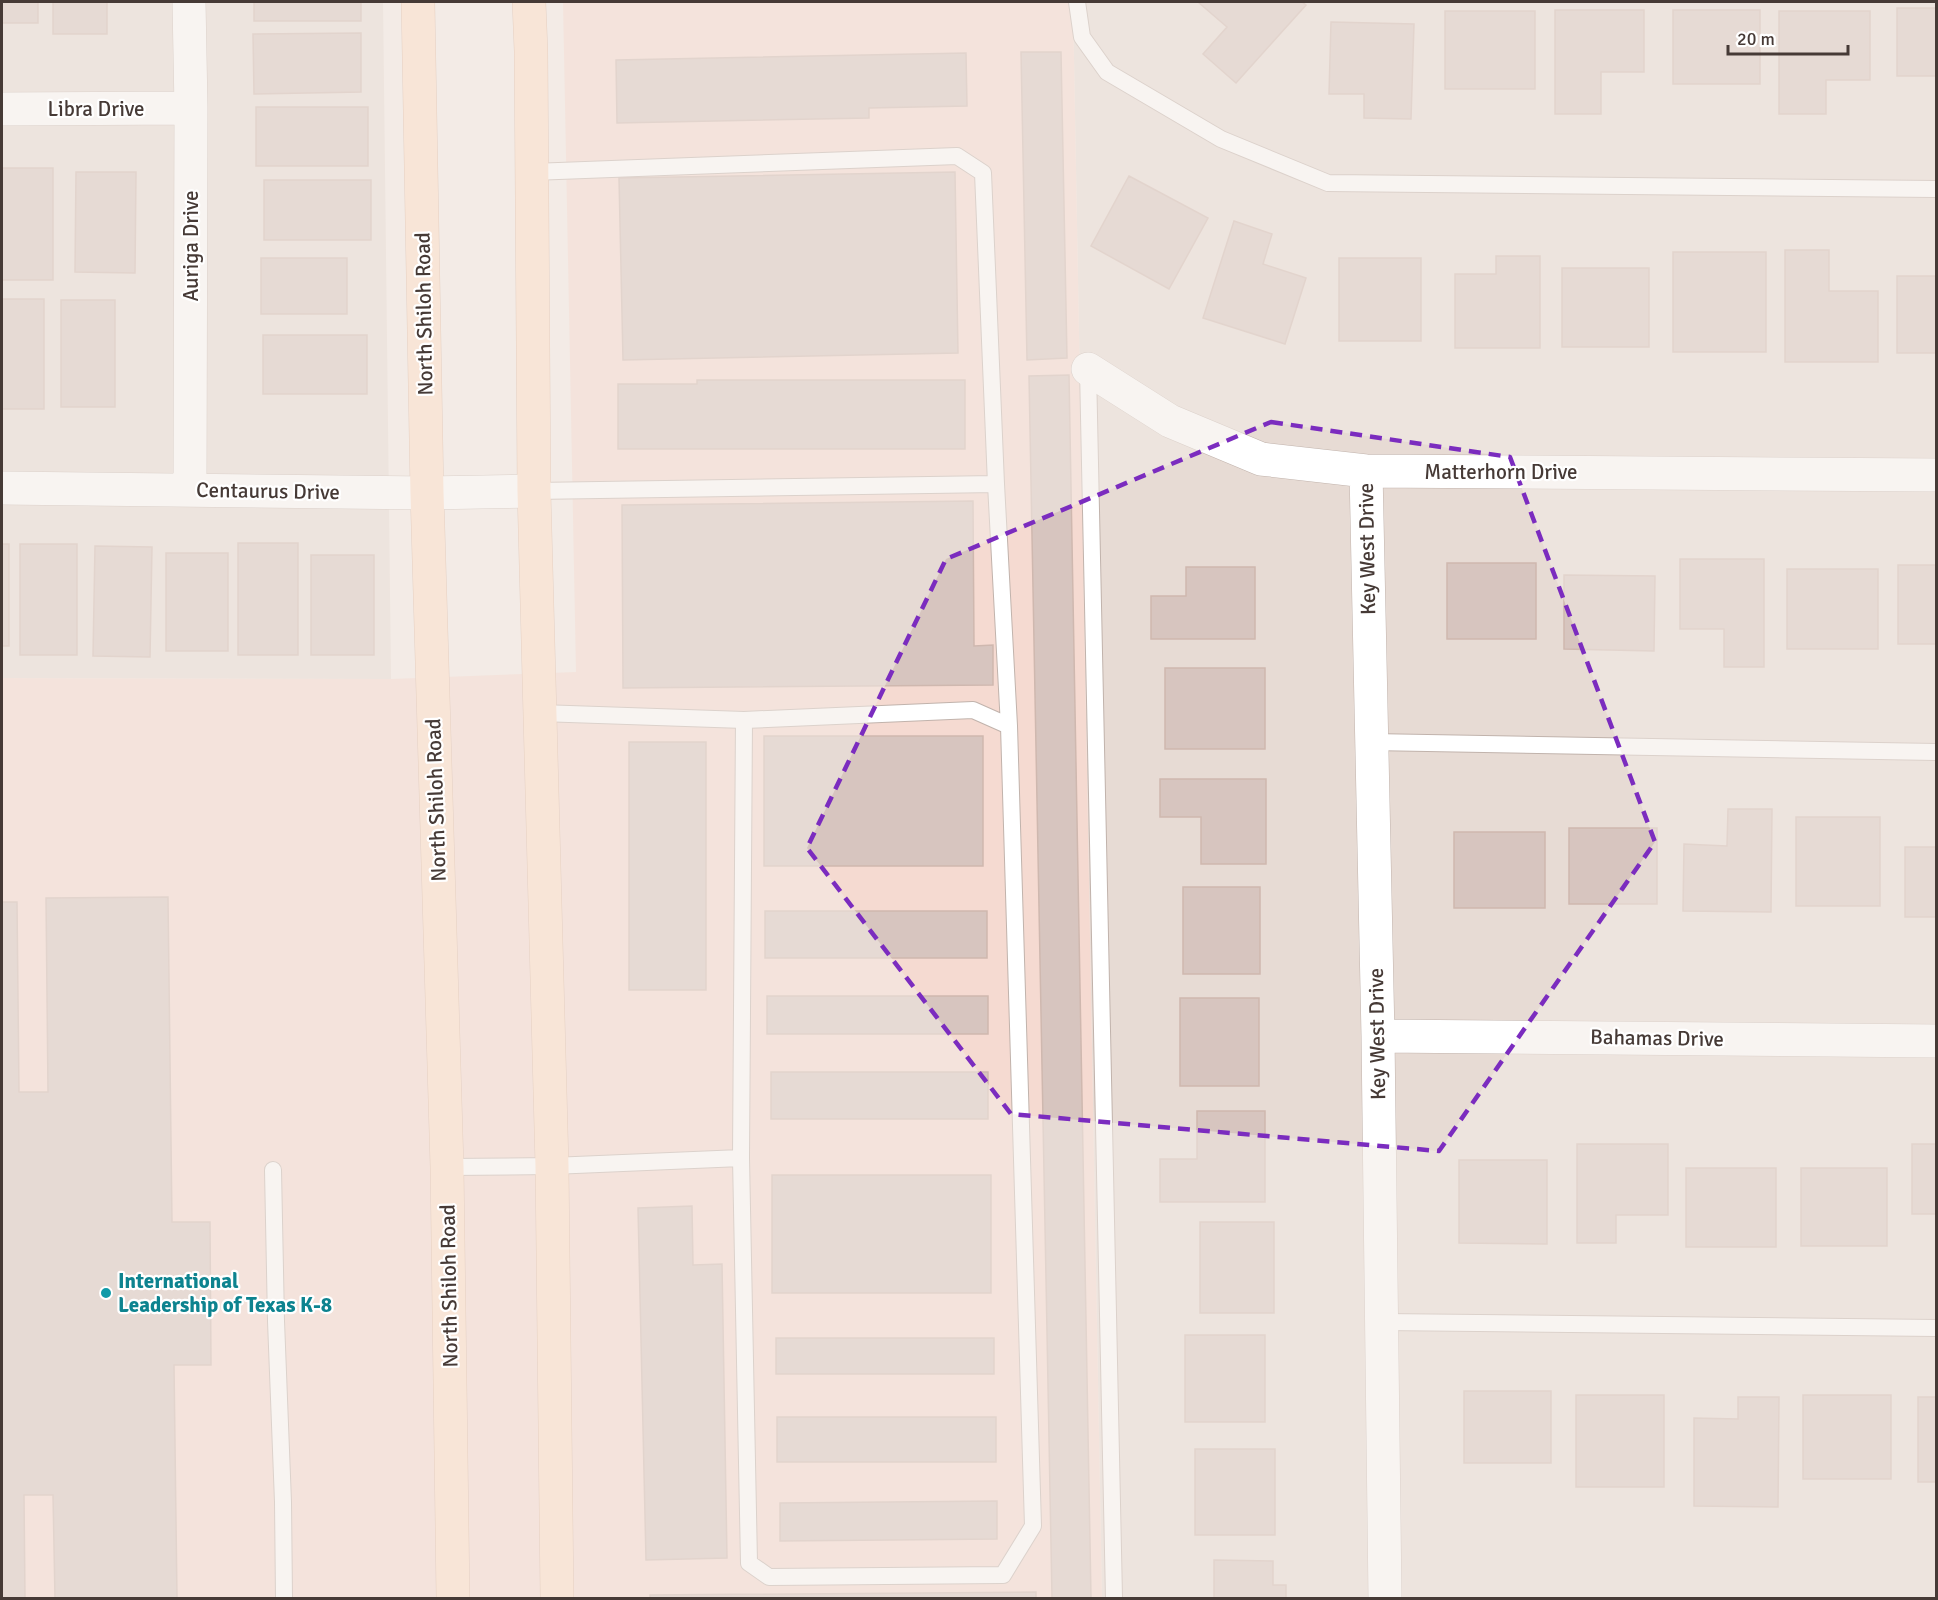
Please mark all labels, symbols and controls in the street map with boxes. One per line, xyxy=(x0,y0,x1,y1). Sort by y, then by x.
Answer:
scale bar xyxy=(1728,18,1848,56)
text: 20 m xyxy=(1737,28,1775,50)
street label: Libra Drive xyxy=(47,96,145,122)
street label: Auriga Drive xyxy=(178,190,204,302)
street label: North Shiloh Road xyxy=(410,232,438,396)
street label: Matterhorn Drive xyxy=(1424,459,1578,485)
street label: Centaurus Drive xyxy=(196,477,340,505)
street label: Key West Drive xyxy=(1353,483,1381,615)
street label: North Shiloh Road xyxy=(420,718,452,882)
street label: Key West Drive xyxy=(1363,968,1391,1100)
street label: Bahamas Drive xyxy=(1590,1024,1724,1052)
street label: North Shiloh Road xyxy=(435,1204,463,1368)
place label: International Leadership of Texas K-8 xyxy=(118,1268,332,1318)
marker: International Leadership of Texas K-8 xyxy=(99,1286,113,1300)

